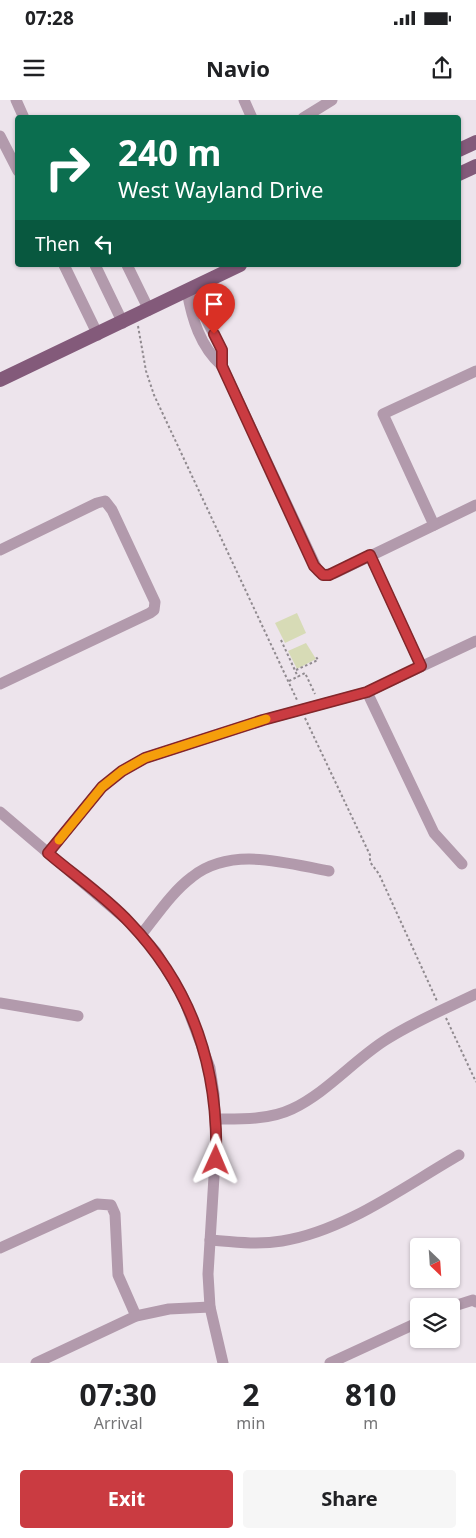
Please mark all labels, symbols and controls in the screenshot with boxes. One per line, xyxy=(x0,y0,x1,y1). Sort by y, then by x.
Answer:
text: 07:28 xyxy=(25,5,74,31)
text: Navio xyxy=(206,53,270,83)
icon: menu xyxy=(20,54,48,82)
icon: share xyxy=(428,54,456,82)
text: 240 m xyxy=(118,129,221,176)
icon: right xyxy=(35,135,100,200)
text: West Wayland Drive xyxy=(118,174,323,204)
icon: left xyxy=(90,230,118,258)
text: Then xyxy=(35,231,80,257)
pin xyxy=(193,283,235,334)
icon: arrive xyxy=(200,290,228,318)
position arrow xyxy=(189,1133,241,1185)
north arrow xyxy=(410,1238,460,1288)
map controls xyxy=(410,1238,460,1348)
button: layers xyxy=(410,1298,460,1348)
text: 07:30 xyxy=(80,1374,157,1415)
text: 2 xyxy=(242,1374,259,1415)
text: 810 xyxy=(345,1374,396,1415)
text: Arrival xyxy=(94,1412,143,1434)
text: min xyxy=(236,1412,265,1434)
text: m xyxy=(363,1412,378,1434)
button: Exit xyxy=(20,1470,233,1528)
button: Share xyxy=(243,1470,456,1528)

